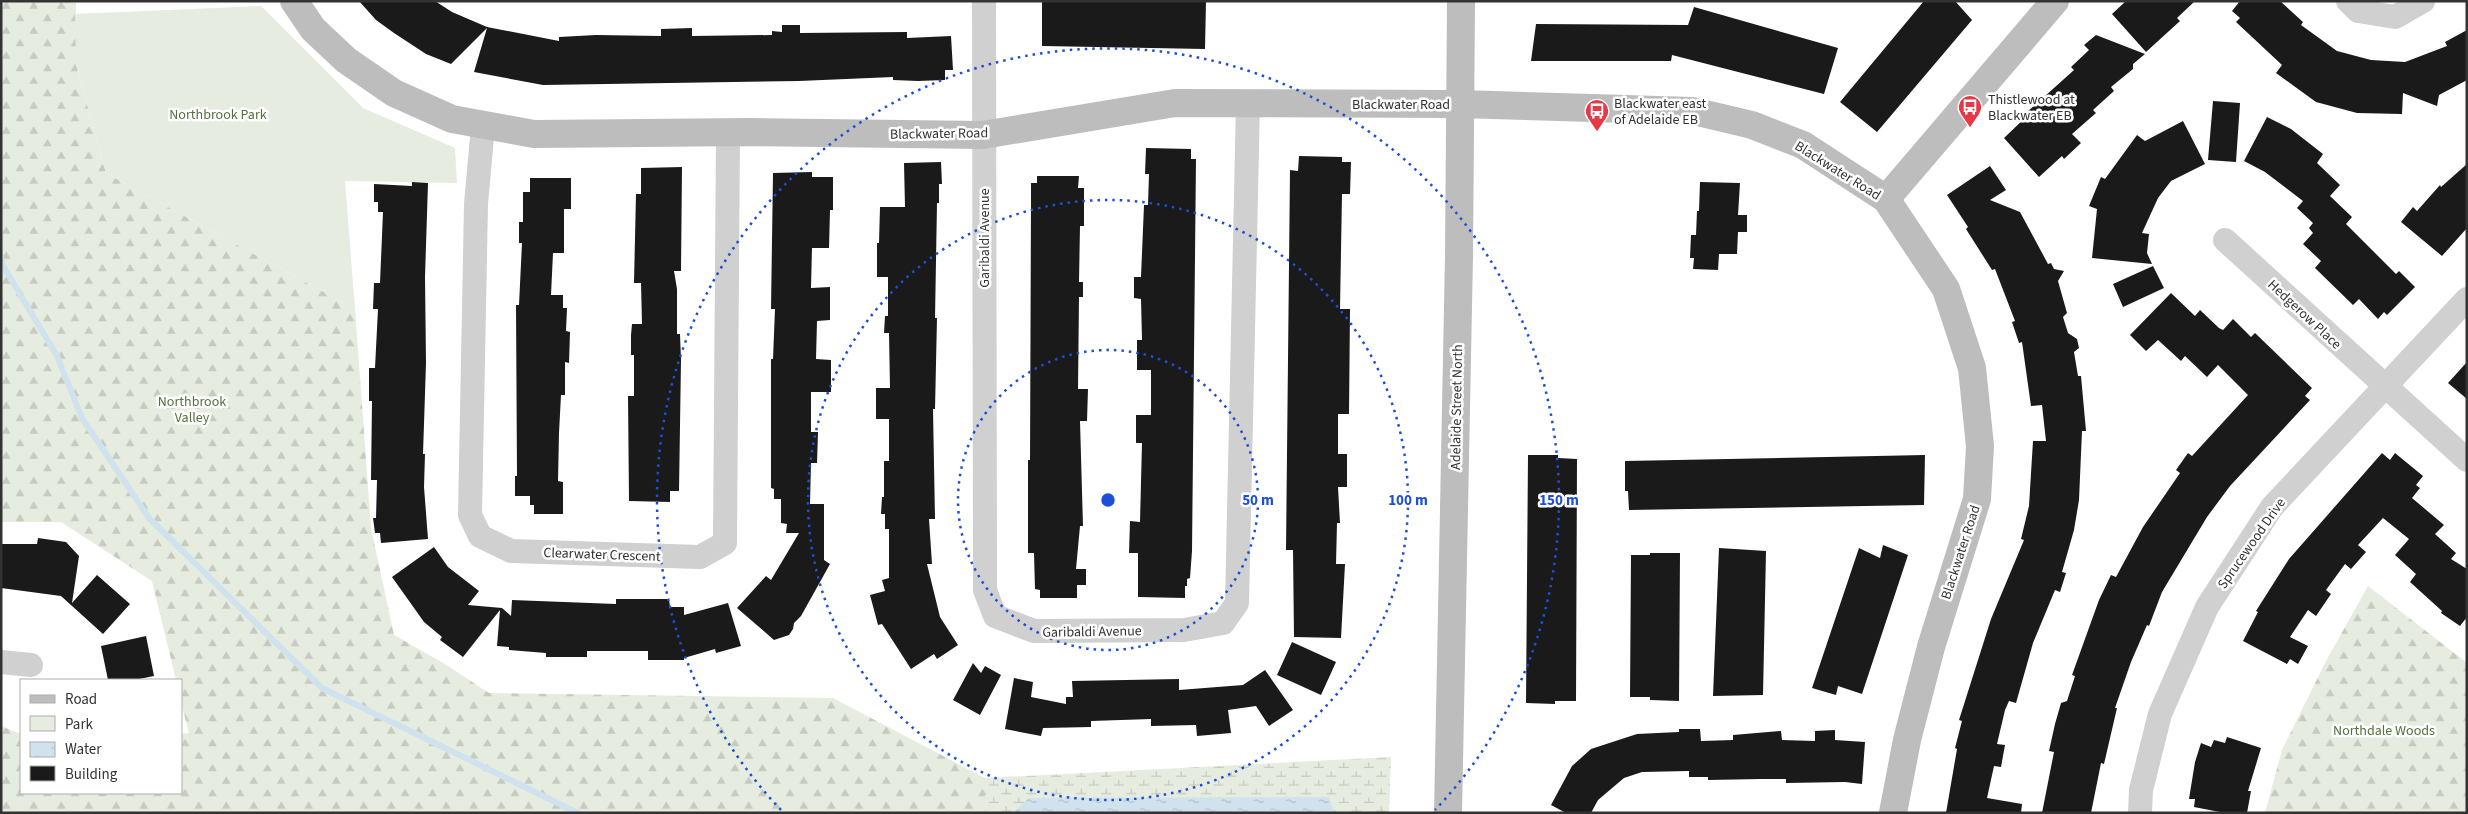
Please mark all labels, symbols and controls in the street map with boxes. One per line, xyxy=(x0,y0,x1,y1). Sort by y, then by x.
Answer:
place label: Thistlewood at Blackwater EB xyxy=(1988,90,2075,126)
place label: Blackwater east of Adelaide EB xyxy=(1614,94,1706,130)
bus stop icon: Thistlewood at Blackwater EB xyxy=(1957,94,1983,128)
street label: Blackwater Road xyxy=(1352,95,1450,115)
bus stop icon: Blackwater east of Adelaide EB xyxy=(1584,98,1610,132)
park label: Northbrook Park xyxy=(169,105,267,125)
street label: Blackwater Road xyxy=(890,123,988,145)
street label: Blackwater Road xyxy=(1791,136,1884,205)
street label: Garibaldi Avenue xyxy=(975,188,995,288)
street label: Hedgerow Place xyxy=(2263,275,2346,354)
street label: Adelaide Street North xyxy=(1446,344,1468,470)
park label: Northbrook Valley xyxy=(158,392,226,428)
text: 50 m xyxy=(1242,490,1274,511)
text: 100 m xyxy=(1388,490,1428,511)
text: 150 m xyxy=(1539,490,1579,511)
centre of rings xyxy=(1099,491,1117,509)
street label: Sprucewood Drive xyxy=(2213,494,2291,593)
street label: Blackwater Road xyxy=(1936,503,1986,602)
street label: Clearwater Crescent xyxy=(543,543,661,567)
street label: Garibaldi Avenue xyxy=(1042,621,1142,643)
legend xyxy=(20,679,182,794)
text: Road xyxy=(65,689,97,710)
text: Park xyxy=(65,714,94,735)
park label: Northdale Woods xyxy=(2333,721,2435,741)
text: Water xyxy=(65,739,102,760)
text: Building xyxy=(65,764,118,785)

